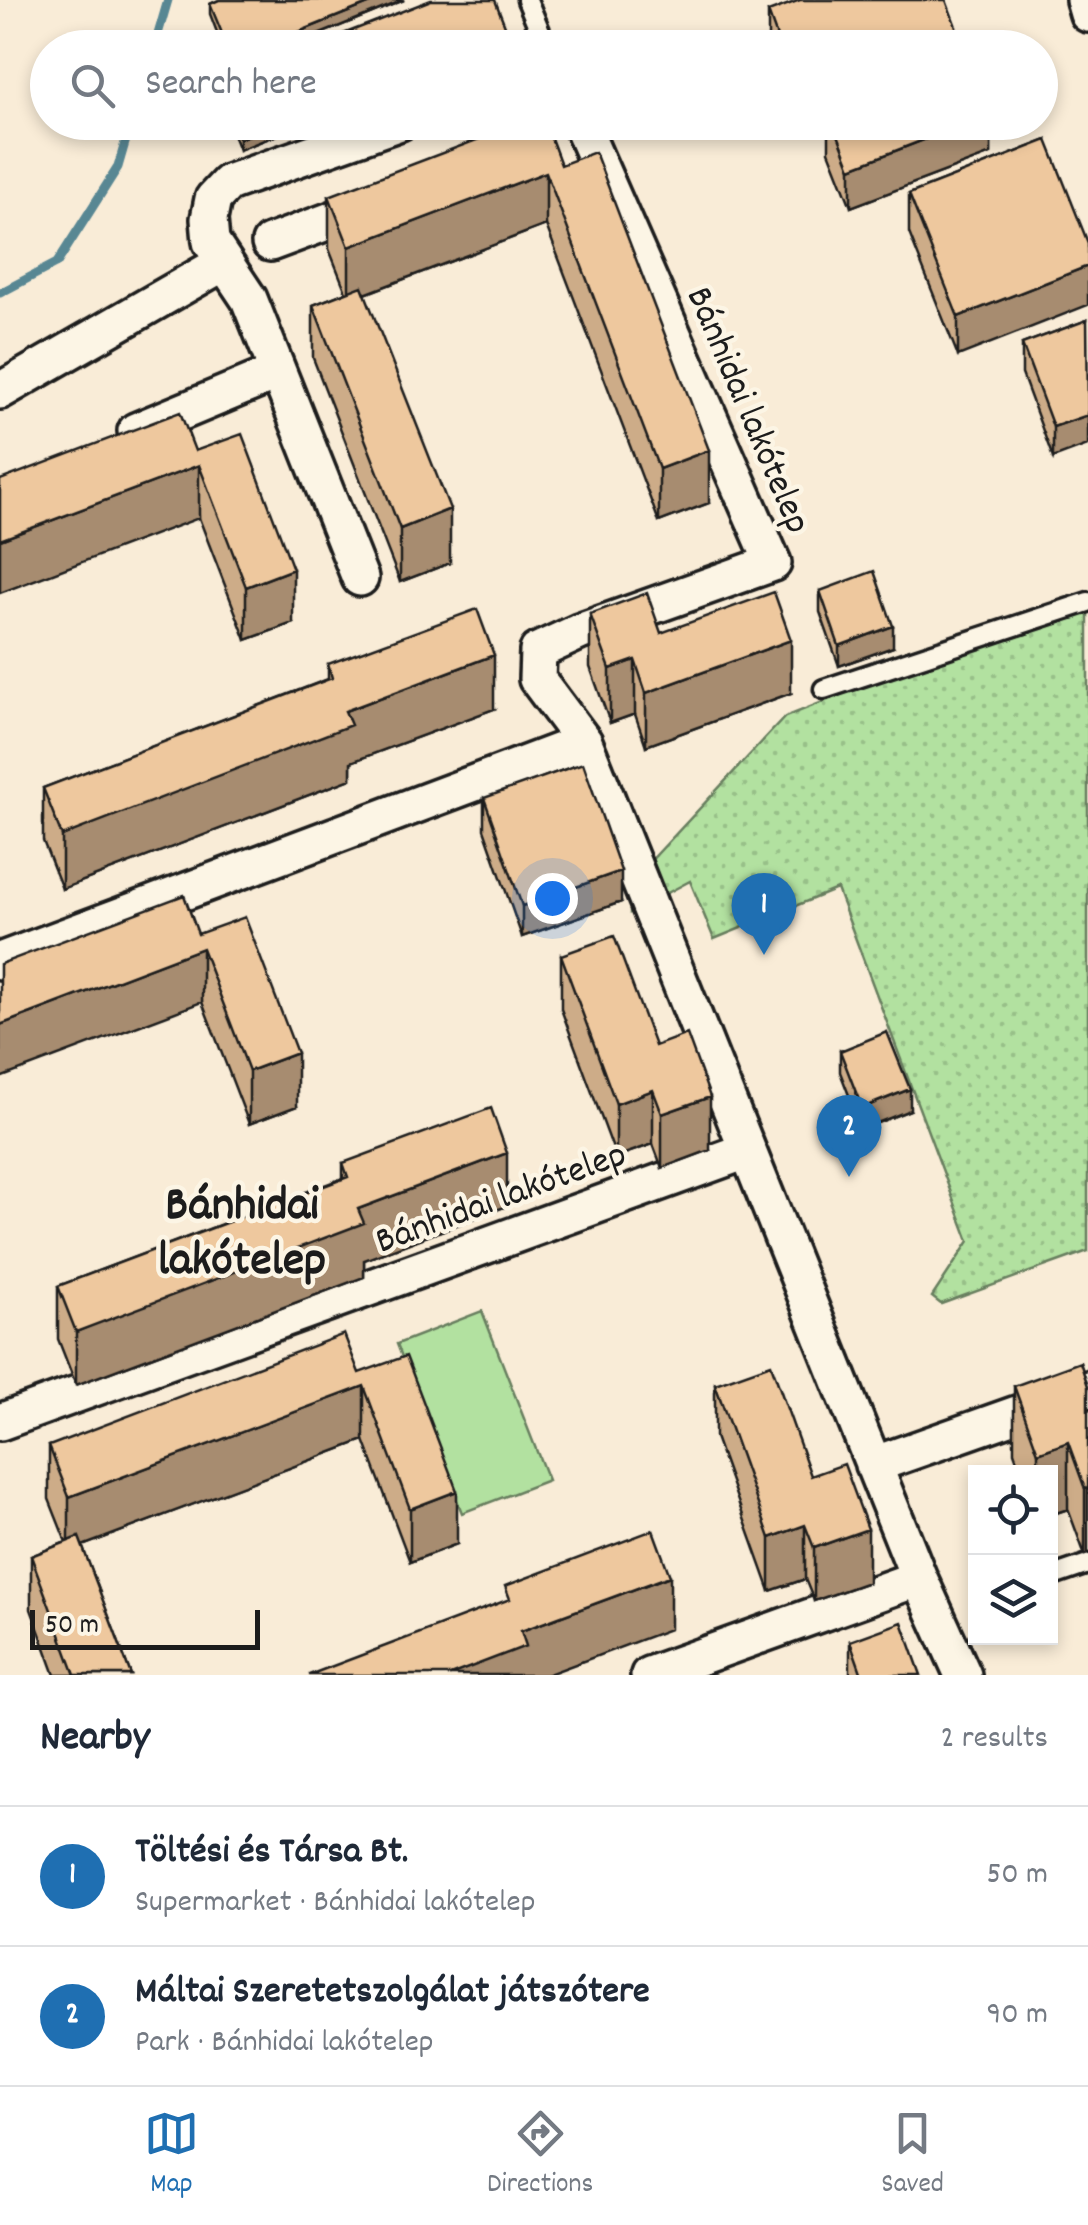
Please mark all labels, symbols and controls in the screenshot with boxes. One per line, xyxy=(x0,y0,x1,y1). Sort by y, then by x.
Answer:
search box xyxy=(30,30,1058,140)
icon: search xyxy=(65,58,120,113)
text: Search here xyxy=(145,58,317,113)
street label: Bánhidai lakótelep xyxy=(669,279,823,543)
pin: 1 xyxy=(732,872,796,955)
your location xyxy=(527,873,578,924)
pin: 2 xyxy=(816,1094,882,1177)
street label: Bánhidai lakótelep xyxy=(369,1129,635,1271)
district label: Bánhidai lakótelep xyxy=(158,1174,326,1298)
map controls xyxy=(968,1465,1058,1645)
button: locate xyxy=(968,1465,1058,1555)
button: layers xyxy=(968,1555,1058,1645)
scale bar xyxy=(30,1605,260,1650)
text: 50 m xyxy=(45,1607,99,1647)
text: Nearby xyxy=(40,1710,150,1770)
text: 2 results xyxy=(941,1717,1048,1763)
text: Töltési és Társa Bt. xyxy=(135,1826,408,1881)
text: 1 xyxy=(69,1853,76,1899)
text: 50 m xyxy=(986,1853,1048,1899)
text: Supermarket · Bánhidai lakótelep xyxy=(135,1881,535,1927)
text: Máltai Szeretetszolgálat játszótere xyxy=(135,1966,650,2021)
text: 2 xyxy=(66,1993,79,2039)
text: 90 m xyxy=(987,1993,1048,2039)
text: Park · Bánhidai lakótelep xyxy=(135,2021,433,2067)
tab: Map xyxy=(144,2106,199,2206)
tab: Directions xyxy=(487,2106,593,2206)
tab: Saved xyxy=(881,2106,944,2206)

